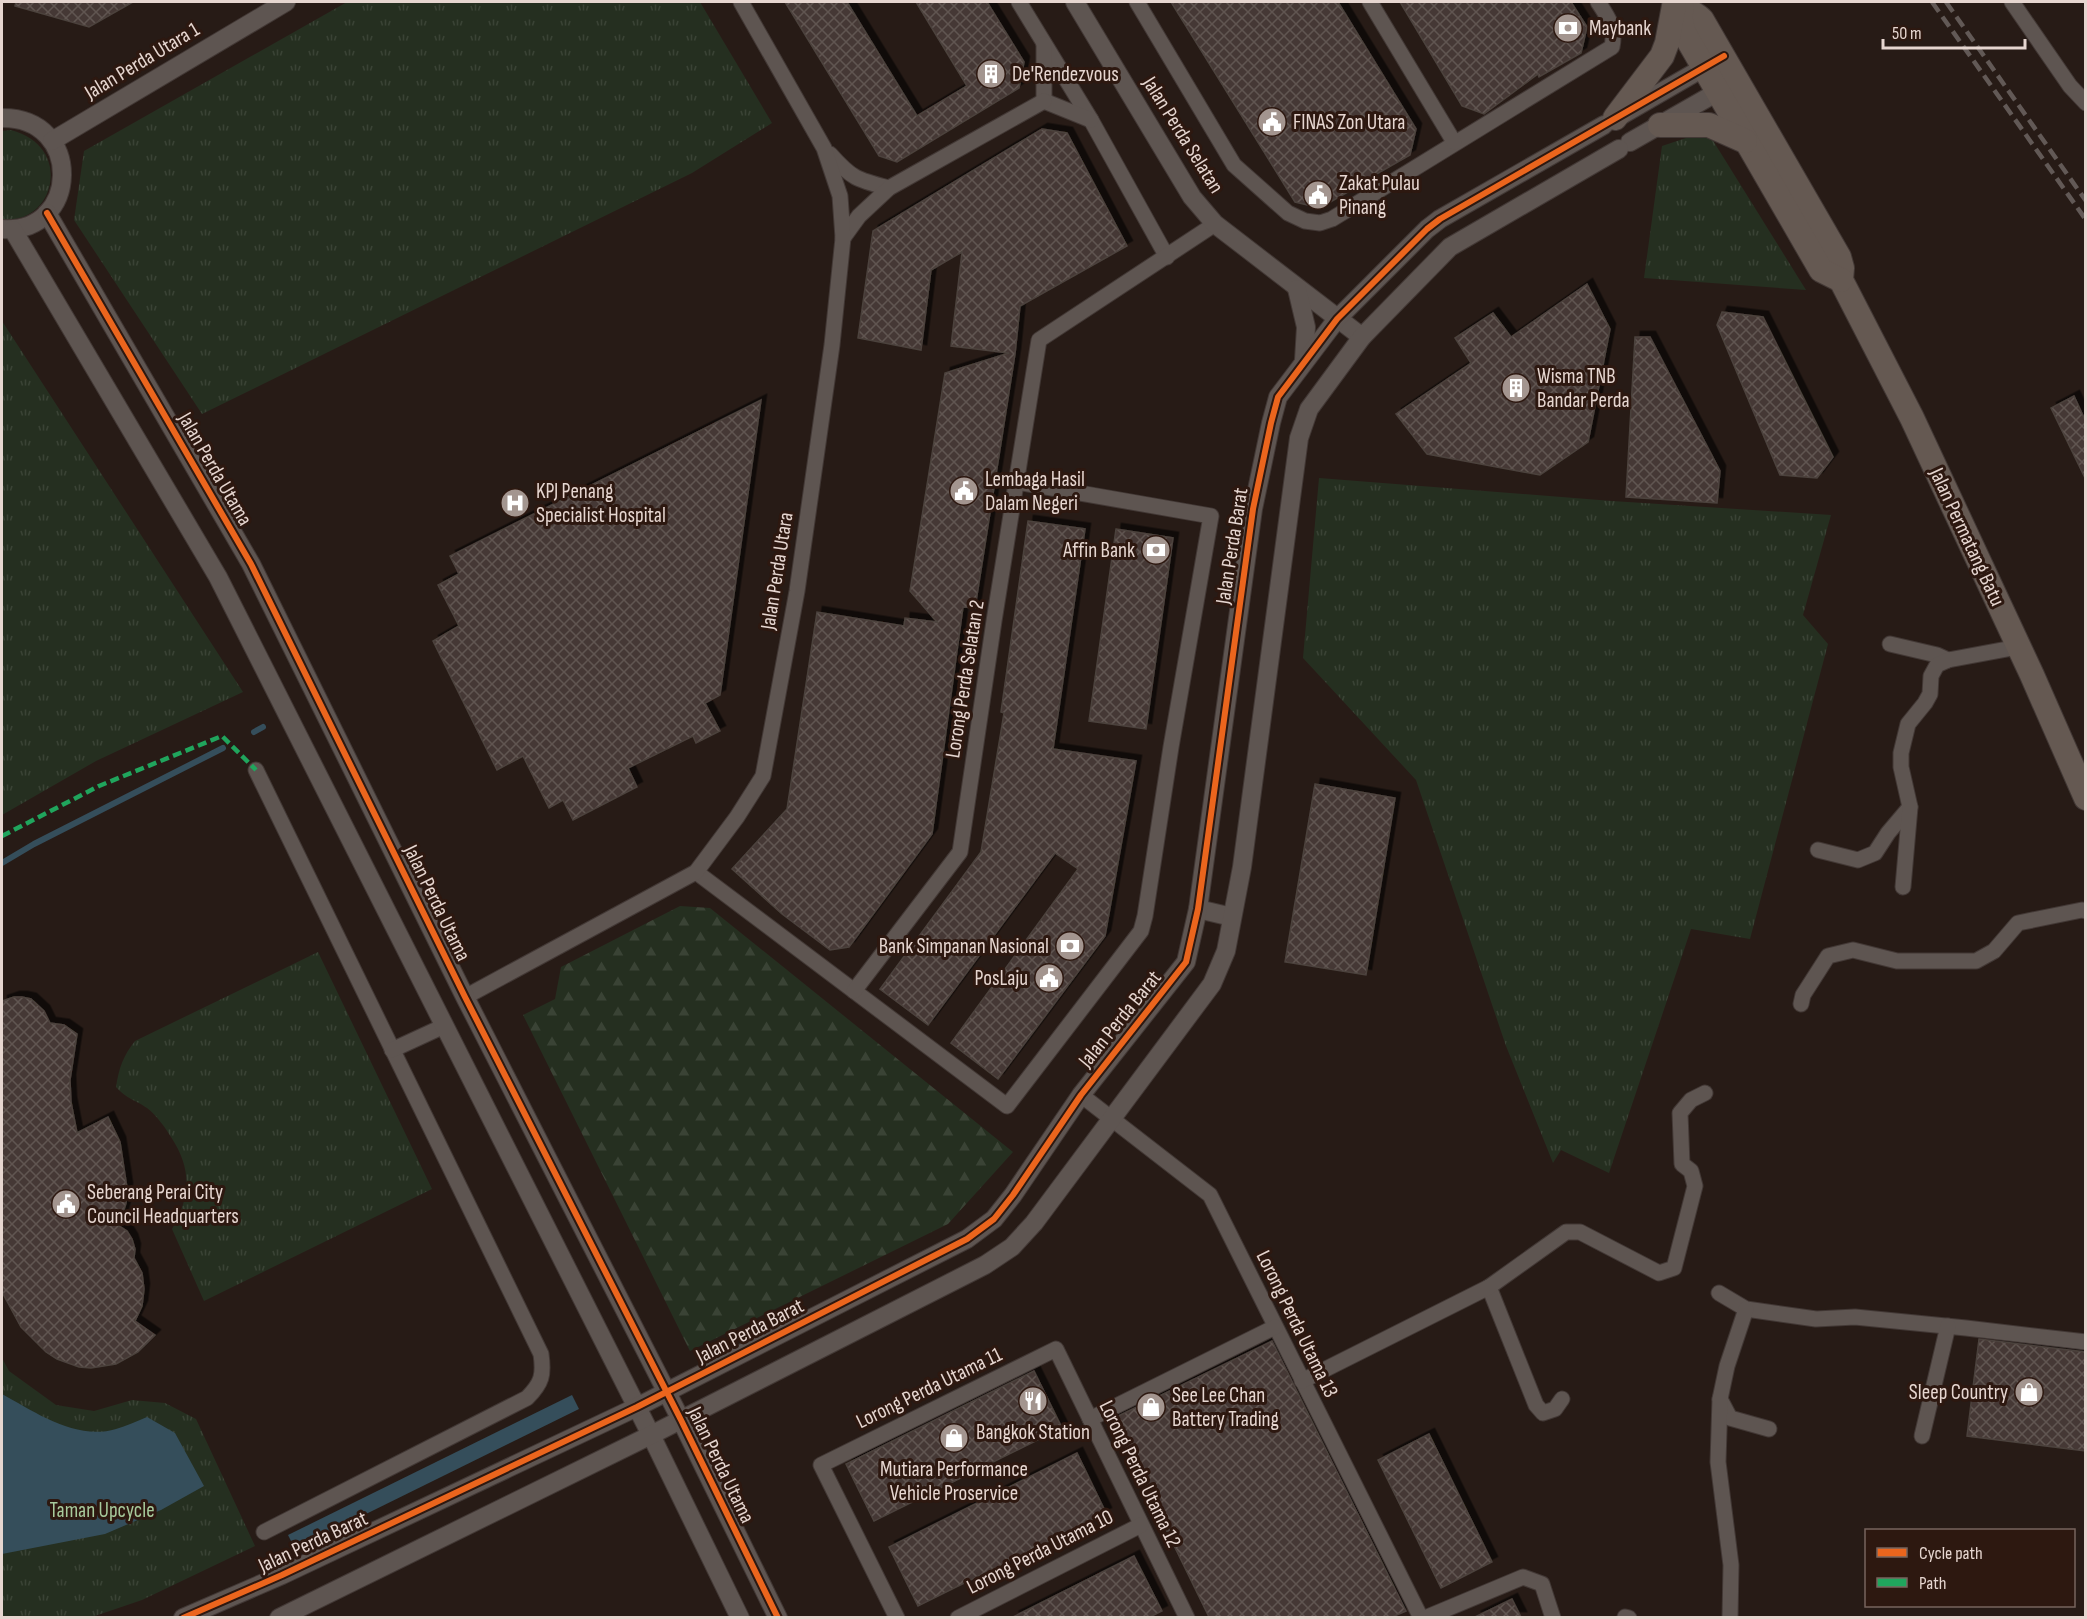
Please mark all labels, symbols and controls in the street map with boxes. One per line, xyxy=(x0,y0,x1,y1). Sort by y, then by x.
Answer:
bank icon: Maybank xyxy=(1552,12,1584,44)
scale bar xyxy=(1883,12,2026,50)
place label: Maybank xyxy=(1589,16,1651,41)
street label: Jalan Perda Utara 1 xyxy=(79,17,204,105)
text: 50 m xyxy=(1892,23,1922,44)
building icon: De'Rendezvous xyxy=(975,58,1007,90)
place label: De'Rendezvous xyxy=(1012,62,1119,87)
street label: Jalan Perda Selatan xyxy=(1137,71,1229,198)
public building icon: FINAS Zon Utara xyxy=(1256,106,1288,138)
place label: FINAS Zon Utara xyxy=(1293,110,1405,135)
place label: Zakat Pulau Pinang xyxy=(1339,171,1420,220)
public building icon: Zakat Pulau Pinang xyxy=(1302,179,1334,211)
place label: Wisma TNB Bandar Perda xyxy=(1537,364,1630,413)
building icon: Wisma TNB Bandar Perda xyxy=(1500,372,1532,404)
street label: Jalan Perda Utama xyxy=(172,407,257,530)
street label: Jalan Permatang Batu xyxy=(1924,463,2010,610)
place label: Lembaga Hasil Dalam Negeri xyxy=(985,467,1085,516)
public building icon: Lembaga Hasil Dalam Negeri xyxy=(948,475,980,507)
place label: KPJ Penang Specialist Hospital xyxy=(536,479,666,528)
street label: Jalan Perda Barat xyxy=(1210,486,1254,607)
hospital icon: KPJ Penang Specialist Hospital xyxy=(499,487,531,519)
street label: Jalan Perda Utara xyxy=(755,511,799,632)
bank icon: Affin Bank xyxy=(1140,534,1172,566)
place label: Affin Bank xyxy=(1062,538,1135,563)
street label: Lorong Perda Selatan 2 xyxy=(940,598,990,760)
street label: Jalan Perda Utama xyxy=(398,840,476,965)
bank icon: Bank Simpanan Nasional xyxy=(1054,930,1086,962)
place label: Bank Simpanan Nasional xyxy=(879,934,1049,959)
public building icon: PosLaju xyxy=(1033,962,1065,994)
street label: Jalan Perda Barat xyxy=(1073,965,1167,1073)
place label: PosLaju xyxy=(974,966,1028,991)
place label: Seberang Perai City Council Headquarters xyxy=(87,1180,239,1229)
public building icon: Seberang Perai City Council Headquarters xyxy=(50,1188,82,1220)
street label: Lorong Perda Utama 13 xyxy=(1251,1246,1343,1402)
street label: Jalan Perda Barat xyxy=(691,1293,808,1369)
street label: Lorong Perda Utama 11 xyxy=(852,1342,1006,1434)
shop icon: Sleep Country xyxy=(2013,1376,2045,1408)
place label: Sleep Country xyxy=(1909,1380,2008,1405)
place label: See Lee Chan Battery Trading xyxy=(1172,1383,1279,1432)
restaurant icon: Bangkok Station xyxy=(1017,1385,1049,1417)
shop icon: See Lee Chan Battery Trading xyxy=(1135,1391,1167,1423)
street label: Lorong Perda Utama 12 xyxy=(1094,1396,1186,1552)
street label: Jalan Perda Utama xyxy=(682,1402,760,1527)
place label: Bangkok Station xyxy=(976,1420,1090,1445)
shop icon: Mutiara Performance Vehicle Proservice xyxy=(938,1422,970,1454)
place label: Mutiara Performance Vehicle Proservice xyxy=(880,1457,1028,1506)
park label: Taman Upcycle xyxy=(49,1498,155,1523)
street label: Lorong Perda Utama 10 xyxy=(963,1504,1117,1600)
street label: Jalan Perda Barat xyxy=(254,1506,372,1579)
legend xyxy=(1865,1529,2075,1607)
text: Cycle path xyxy=(1919,1543,1983,1564)
text: Path xyxy=(1919,1573,1947,1594)

